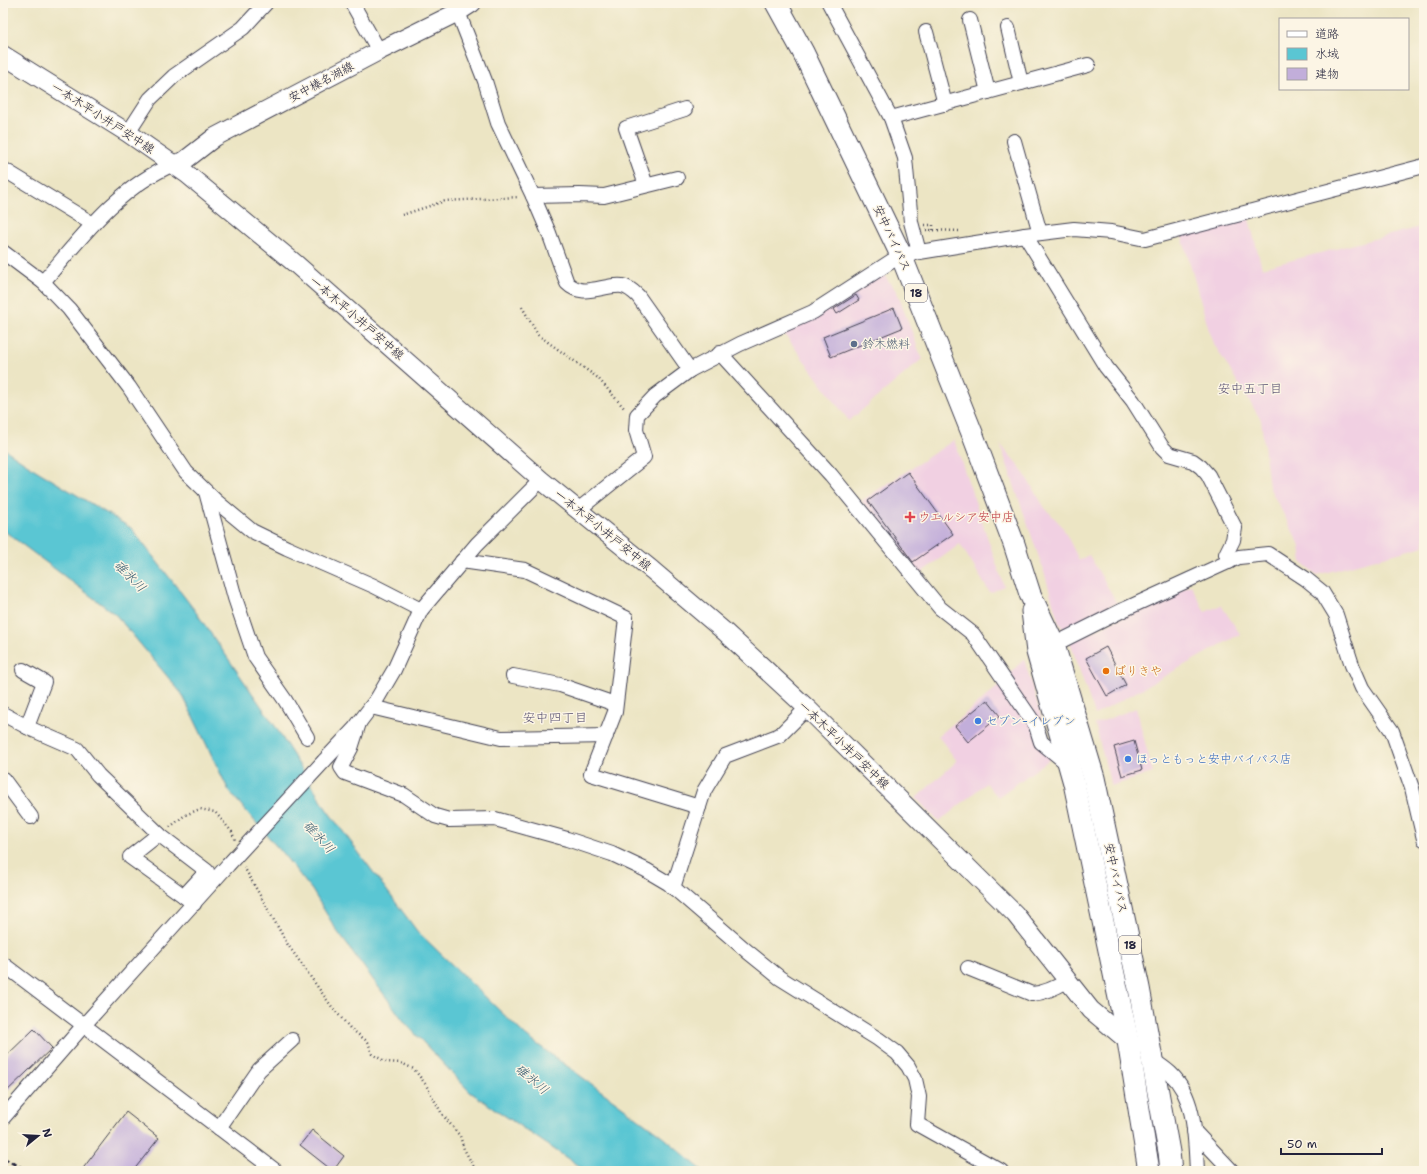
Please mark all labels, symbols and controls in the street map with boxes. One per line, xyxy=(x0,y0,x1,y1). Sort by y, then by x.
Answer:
legend xyxy=(1279,18,1409,90)
text: 道路 xyxy=(1315,26,1339,42)
text: 水域 xyxy=(1315,46,1339,62)
street label: 安中榛名湖線 xyxy=(285,58,357,106)
text: 建物 xyxy=(1315,66,1339,82)
street label: 一本木平小井戸安中線 xyxy=(48,79,158,157)
street label: 安中バイパス xyxy=(870,202,914,274)
street label: 一本木平小井戸安中線 xyxy=(306,273,408,363)
road number: 18 xyxy=(905,284,927,302)
place label: 鈴木燃料 xyxy=(862,336,910,352)
marker: 鈴木燃料 xyxy=(849,339,859,349)
district label: 安中五丁目 xyxy=(1217,380,1283,397)
street label: 一本木平小井戸安中線 xyxy=(551,486,655,574)
place label: ウエルシア安中店 xyxy=(918,509,1014,525)
marker: ウエルシア安中店 xyxy=(905,512,915,522)
water label: 碓氷川 xyxy=(110,556,150,596)
place label: ばりきや xyxy=(1114,663,1162,679)
marker: ばりきや xyxy=(1101,666,1111,676)
street label: 一本木平小井戸安中線 xyxy=(795,698,893,792)
district label: 安中四丁目 xyxy=(522,709,588,726)
place label: セブン-イレブン xyxy=(986,713,1076,729)
marker: セブン-イレブン xyxy=(973,716,983,726)
place label: ほっともっと安中バイパス店 xyxy=(1136,751,1292,767)
marker: ほっともっと安中バイパス店 xyxy=(1123,754,1133,764)
water label: 碓氷川 xyxy=(299,817,339,857)
street label: 安中バイパス xyxy=(1101,841,1131,915)
road number: 18 xyxy=(1119,936,1141,954)
water label: 碓氷川 xyxy=(512,1060,552,1098)
north arrow xyxy=(18,1116,58,1156)
text: N xyxy=(39,1127,56,1140)
scale bar xyxy=(1281,1130,1382,1156)
text: 50 m xyxy=(1287,1136,1317,1152)

